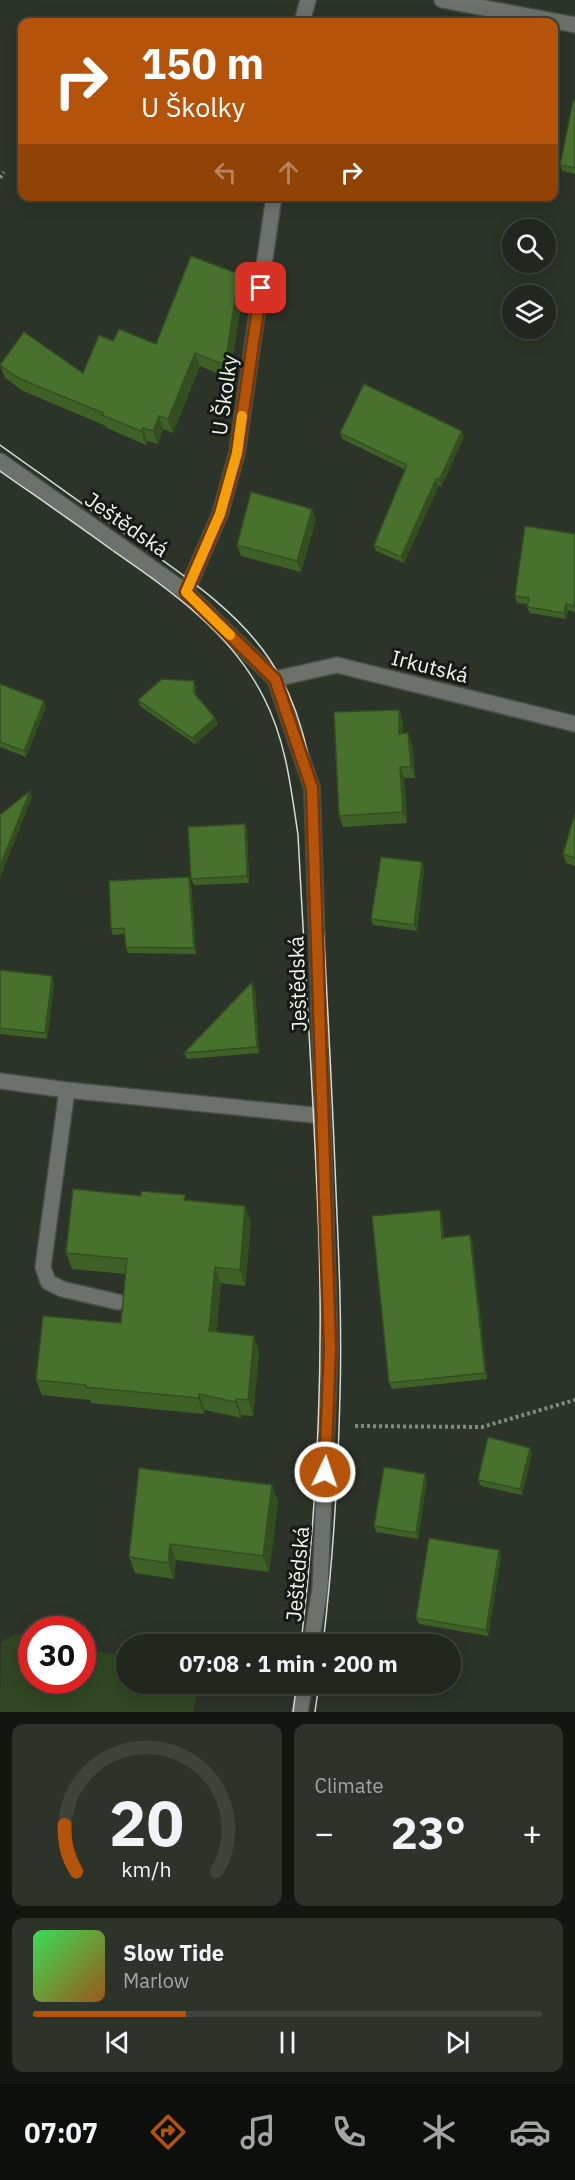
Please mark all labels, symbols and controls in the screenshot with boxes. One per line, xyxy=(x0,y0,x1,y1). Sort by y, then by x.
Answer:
text: 150 m xyxy=(141,36,264,91)
icon: right xyxy=(42,42,120,120)
text: U Školky xyxy=(141,89,245,124)
icon: left xyxy=(209,156,242,189)
icon: ahead xyxy=(272,156,305,189)
icon: right xyxy=(335,156,368,189)
map controls xyxy=(502,219,556,339)
button: search xyxy=(502,219,556,273)
pin xyxy=(235,262,286,313)
icon: arrive xyxy=(244,271,277,304)
button: layers xyxy=(502,285,556,339)
street label: U Školky xyxy=(204,352,244,437)
street label: Ještědská xyxy=(80,485,174,563)
street label: Irkutská xyxy=(388,643,472,689)
street label: Ještědská xyxy=(281,936,313,1032)
position arrow xyxy=(293,1440,357,1504)
street label: Ještědská xyxy=(279,1525,315,1623)
speed limit sign: 30 xyxy=(18,1616,96,1694)
text: 07:08 · 1 min · 200 m xyxy=(179,1649,398,1678)
text: Climate xyxy=(315,1772,383,1799)
text: 20 xyxy=(109,1782,184,1863)
text: 23° xyxy=(391,1803,466,1861)
text: − xyxy=(315,1811,334,1854)
text: + xyxy=(522,1811,542,1854)
text: km/h xyxy=(122,1855,172,1883)
text: Slow Tide xyxy=(123,1938,224,1967)
text: Marlow xyxy=(123,1967,189,1994)
icon: previous xyxy=(101,2026,134,2059)
icon: pause xyxy=(271,2026,304,2059)
icon: next xyxy=(441,2026,474,2059)
icon: directions xyxy=(147,2111,189,2153)
icon: music xyxy=(237,2111,279,2153)
icon: phone xyxy=(328,2111,370,2153)
icon: climate xyxy=(418,2111,460,2153)
icon: car xyxy=(509,2111,551,2153)
text: 07:07 xyxy=(24,2115,98,2150)

